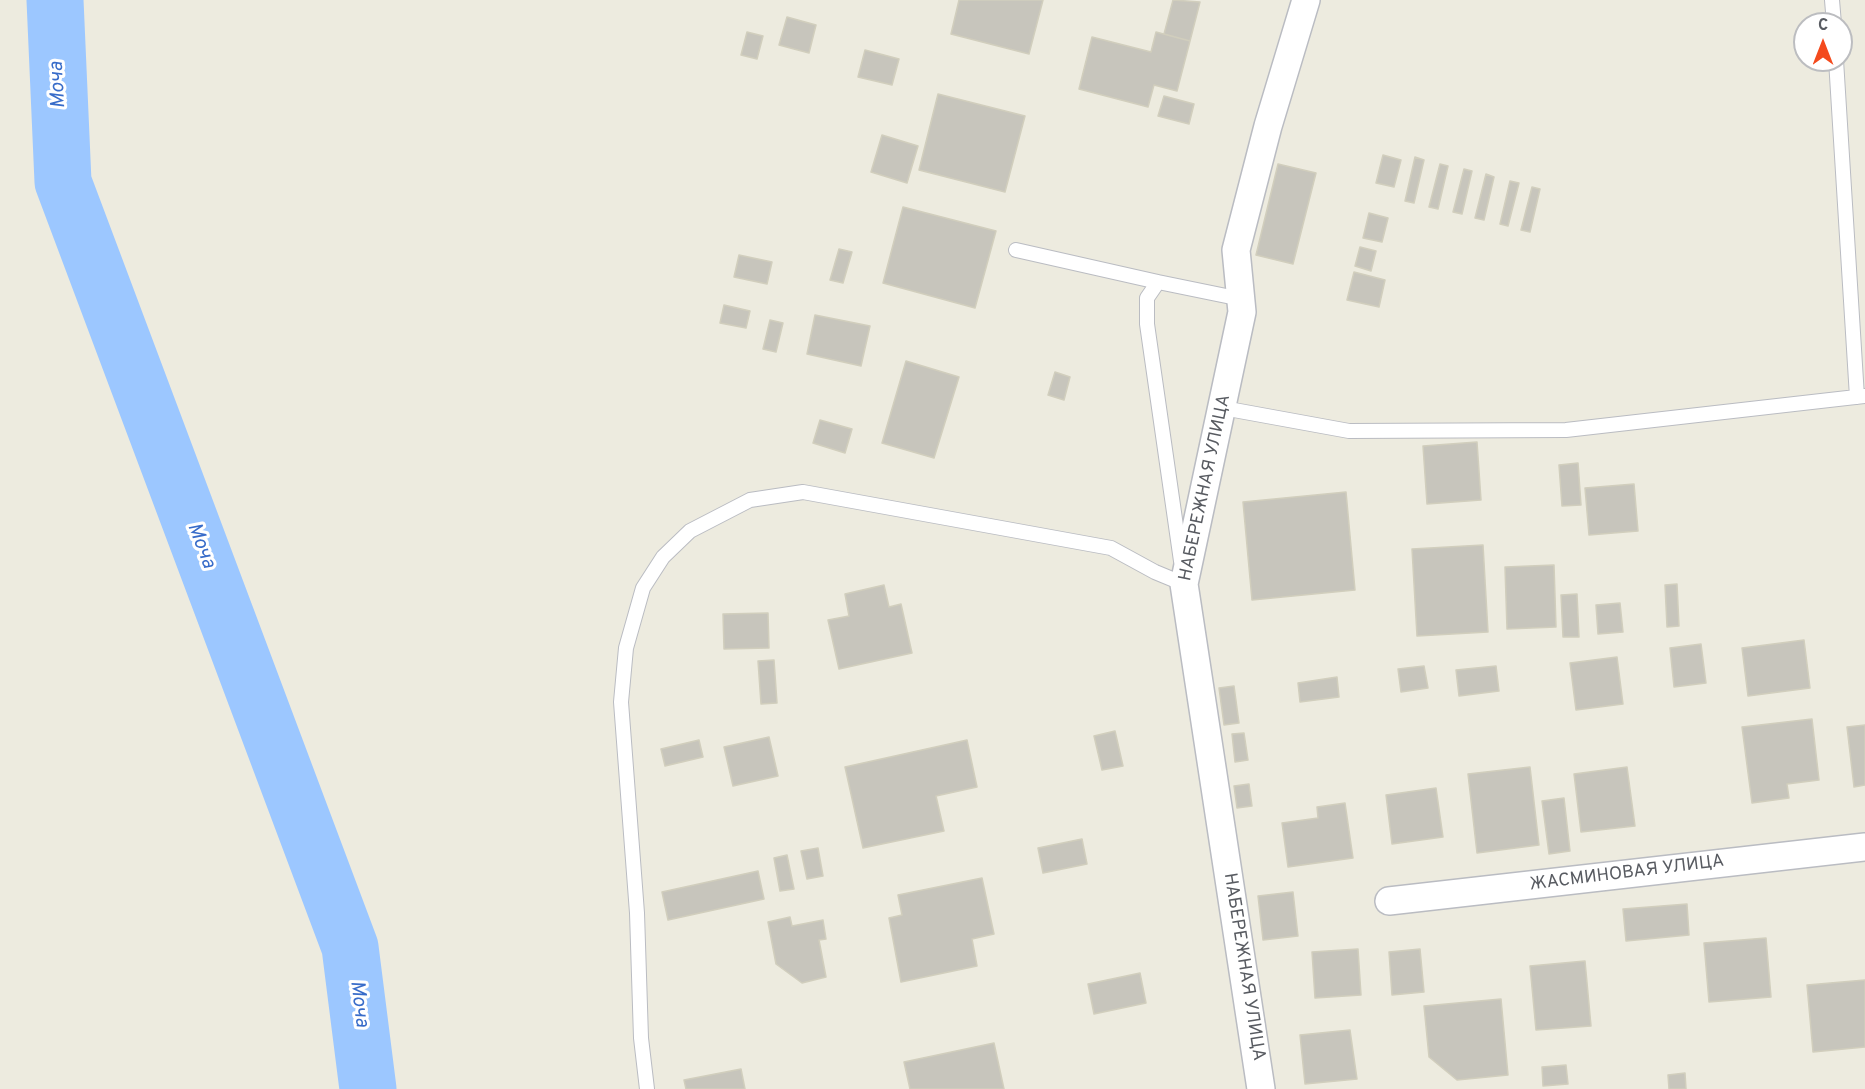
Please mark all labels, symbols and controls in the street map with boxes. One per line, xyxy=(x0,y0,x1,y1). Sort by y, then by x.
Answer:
north arrow xyxy=(1793,12,1853,72)
text: С xyxy=(1818,16,1828,36)
water label: Моча xyxy=(46,61,72,109)
street label: НАБЕРЕЖНАЯ УЛИЦА xyxy=(1176,393,1236,583)
water label: Моча xyxy=(180,520,220,572)
street label: ЖАСМИНОВАЯ УЛИЦА xyxy=(1528,851,1726,897)
street label: НАБЕРЕЖНАЯ УЛИЦА xyxy=(1217,871,1269,1063)
water label: Моча xyxy=(343,979,373,1029)

